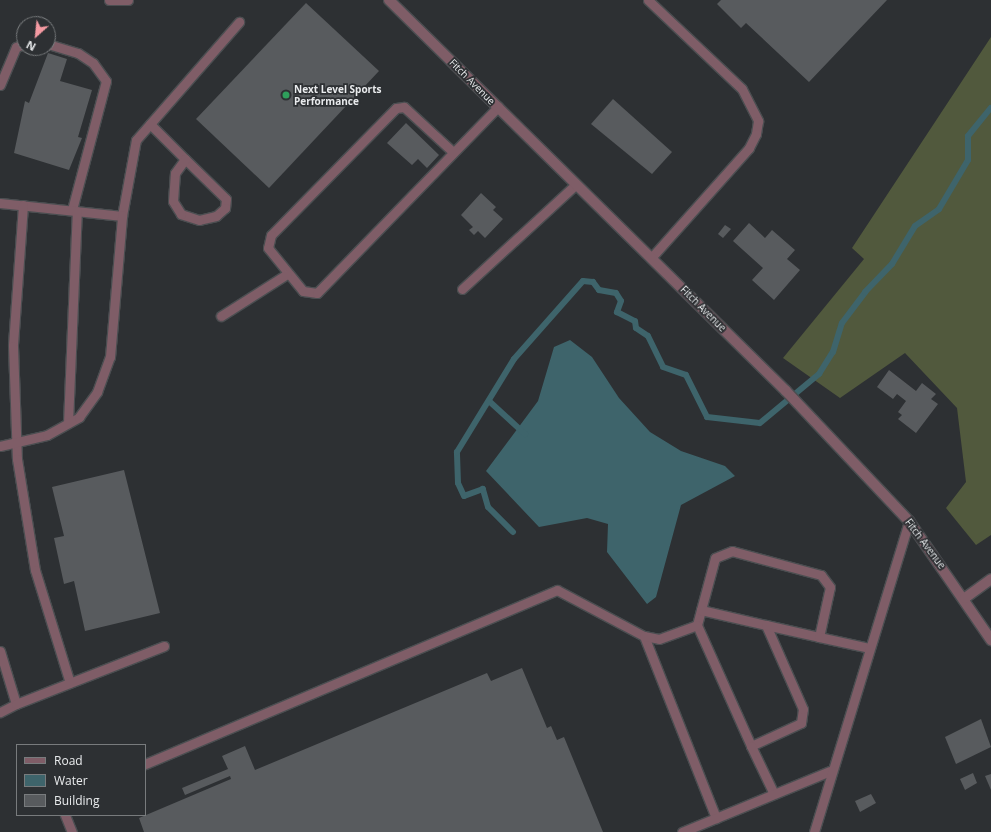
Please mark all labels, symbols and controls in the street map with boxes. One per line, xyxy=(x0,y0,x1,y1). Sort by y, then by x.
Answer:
north arrow xyxy=(16,16,56,56)
text: N xyxy=(23,38,38,55)
street label: Fitch Avenue xyxy=(447,57,497,107)
place label: Next Level Sports Performance xyxy=(294,83,381,106)
marker: Next Level Sports Performance xyxy=(281,90,291,100)
street label: Fitch Avenue xyxy=(678,284,728,334)
street label: Fitch Avenue xyxy=(902,517,948,571)
legend xyxy=(16,744,146,816)
text: Road xyxy=(54,752,83,769)
text: Water xyxy=(54,772,88,789)
text: Building xyxy=(54,792,99,809)

